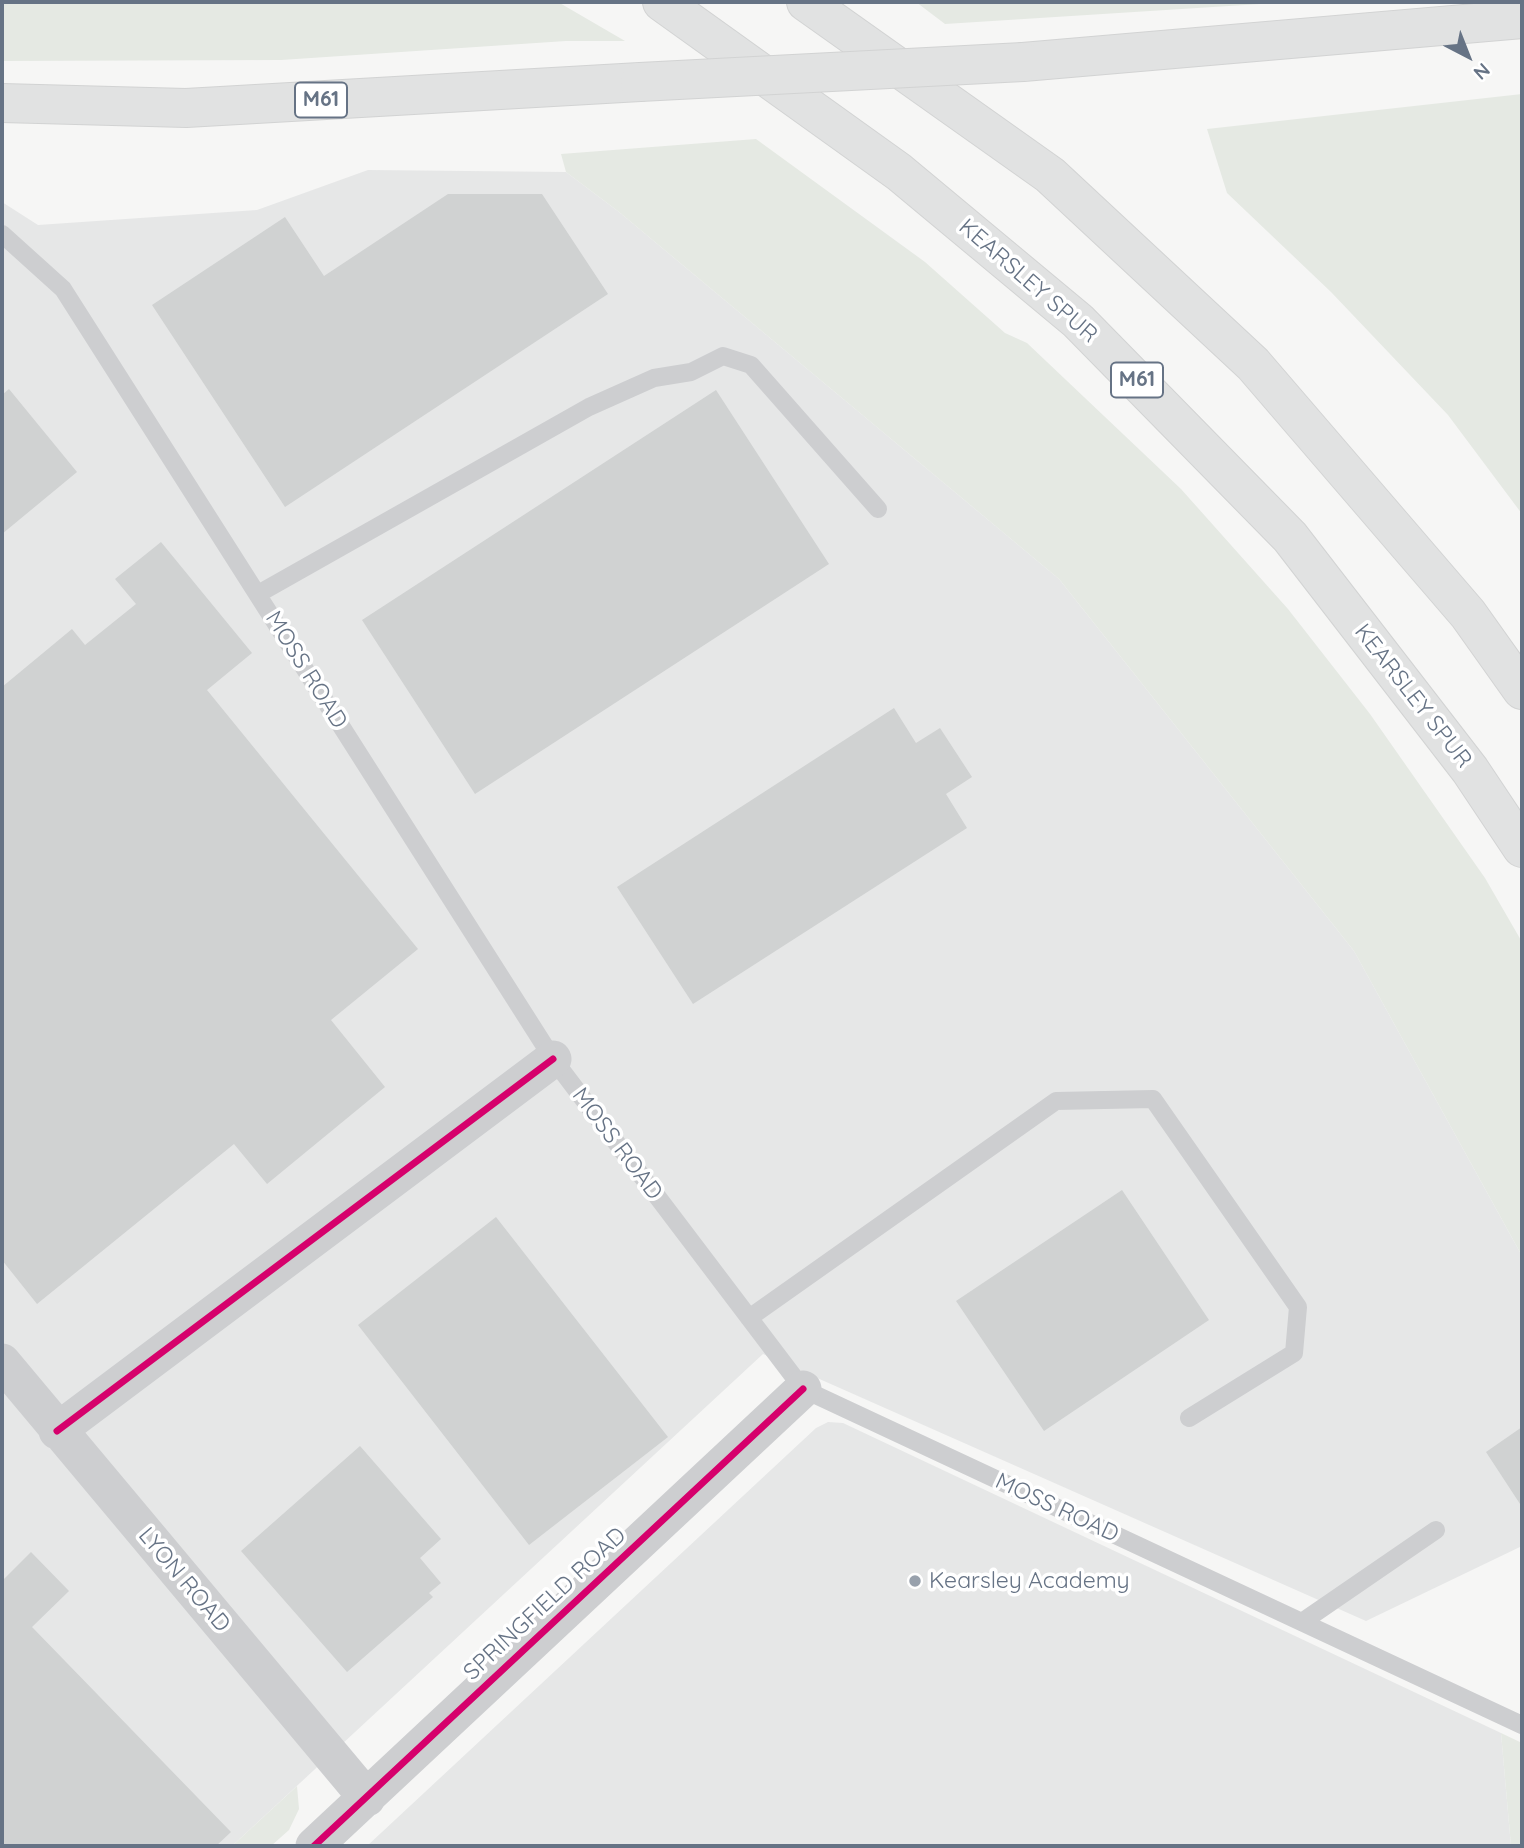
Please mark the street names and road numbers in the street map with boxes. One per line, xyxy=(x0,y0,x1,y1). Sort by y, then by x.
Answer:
road number: M61 xyxy=(295,82,347,118)
street label: KEARSLEY SPUR xyxy=(953,213,1103,349)
road number: M61 xyxy=(1111,362,1163,398)
street label: MOSS ROAD xyxy=(259,606,353,734)
street label: KEARSLEY SPUR xyxy=(1348,619,1478,773)
street label: MOSS ROAD xyxy=(566,1083,668,1205)
street label: MOSS ROAD xyxy=(991,1467,1123,1549)
street label: LYON ROAD xyxy=(132,1522,236,1638)
street label: SPRINGFIELD ROAD xyxy=(458,1522,632,1686)

